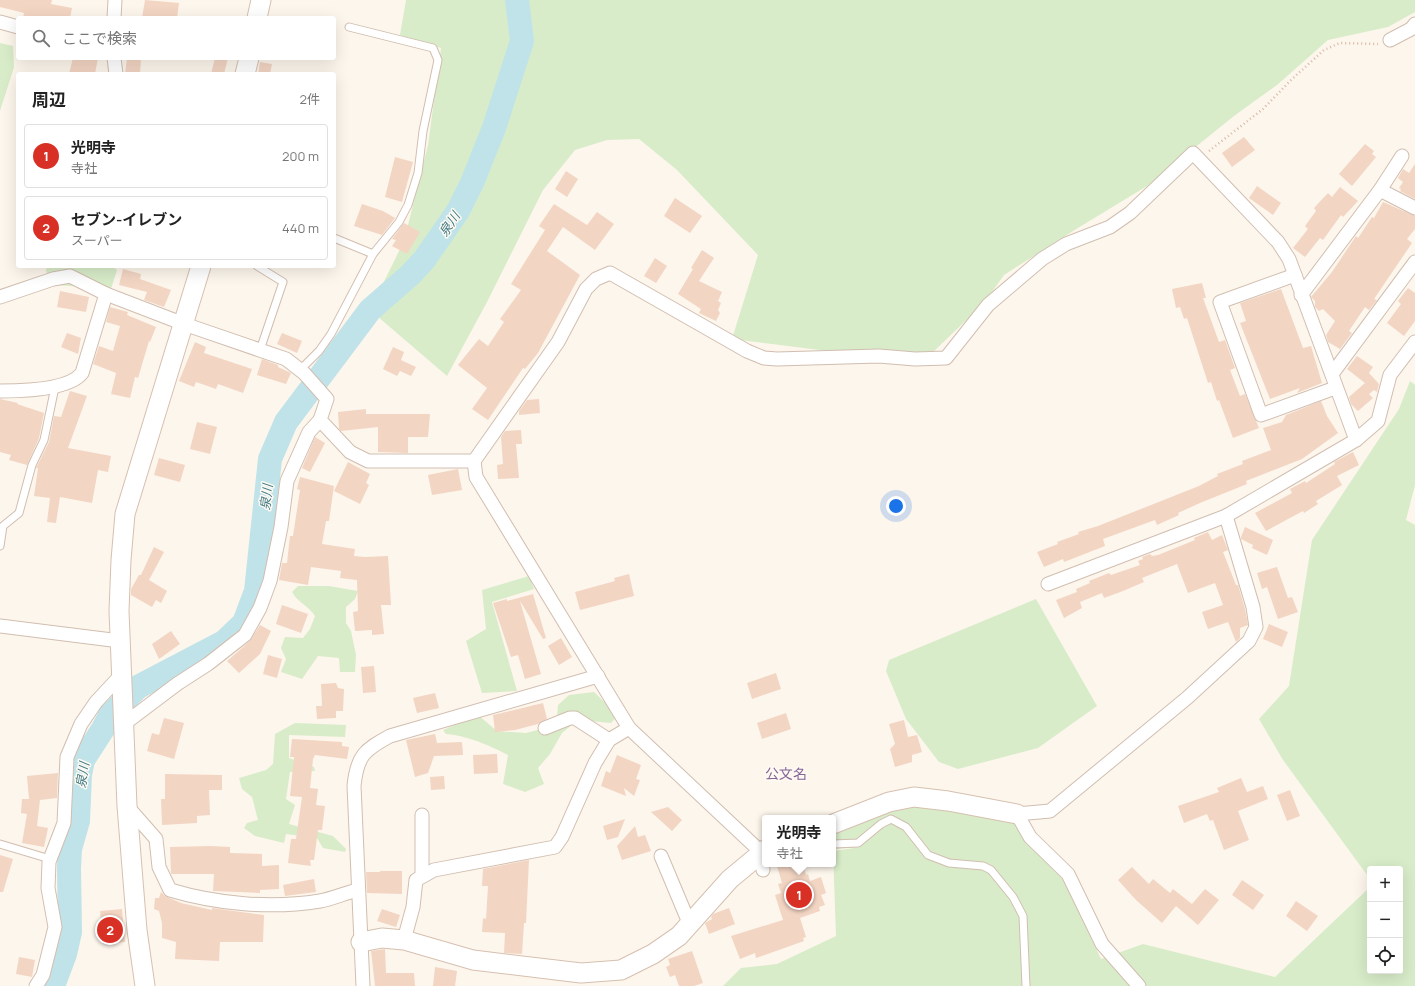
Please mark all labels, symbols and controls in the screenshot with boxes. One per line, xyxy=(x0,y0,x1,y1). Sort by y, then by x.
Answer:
search box xyxy=(16,16,336,60)
icon: search xyxy=(30,27,52,49)
text: ここで検索 xyxy=(62,28,137,49)
text: 周辺 xyxy=(32,88,66,111)
text: 2件 xyxy=(300,90,320,108)
text: 光明寺 xyxy=(71,137,116,158)
text: 1 xyxy=(43,147,49,165)
text: 200 m xyxy=(282,147,319,165)
text: 寺社 xyxy=(71,159,97,177)
water label: 泉川 xyxy=(434,207,465,240)
text: セブン-イレブン xyxy=(71,209,182,230)
text: 2 xyxy=(42,219,50,237)
text: 440 m xyxy=(282,219,319,237)
text: スーパー xyxy=(71,231,123,249)
water label: 泉川 xyxy=(256,481,277,511)
your location xyxy=(886,496,906,516)
water label: 泉川 xyxy=(71,759,93,789)
district label: 公文名 xyxy=(765,764,807,783)
popup xyxy=(762,815,836,867)
text: 光明寺 xyxy=(776,822,822,843)
text: 寺社 xyxy=(776,844,803,862)
map controls xyxy=(1367,866,1403,974)
button: + xyxy=(1367,866,1403,902)
pin: 1 xyxy=(786,880,812,910)
button: − xyxy=(1367,902,1403,938)
pin: 2 xyxy=(97,915,123,945)
button: locate xyxy=(1367,938,1403,974)

